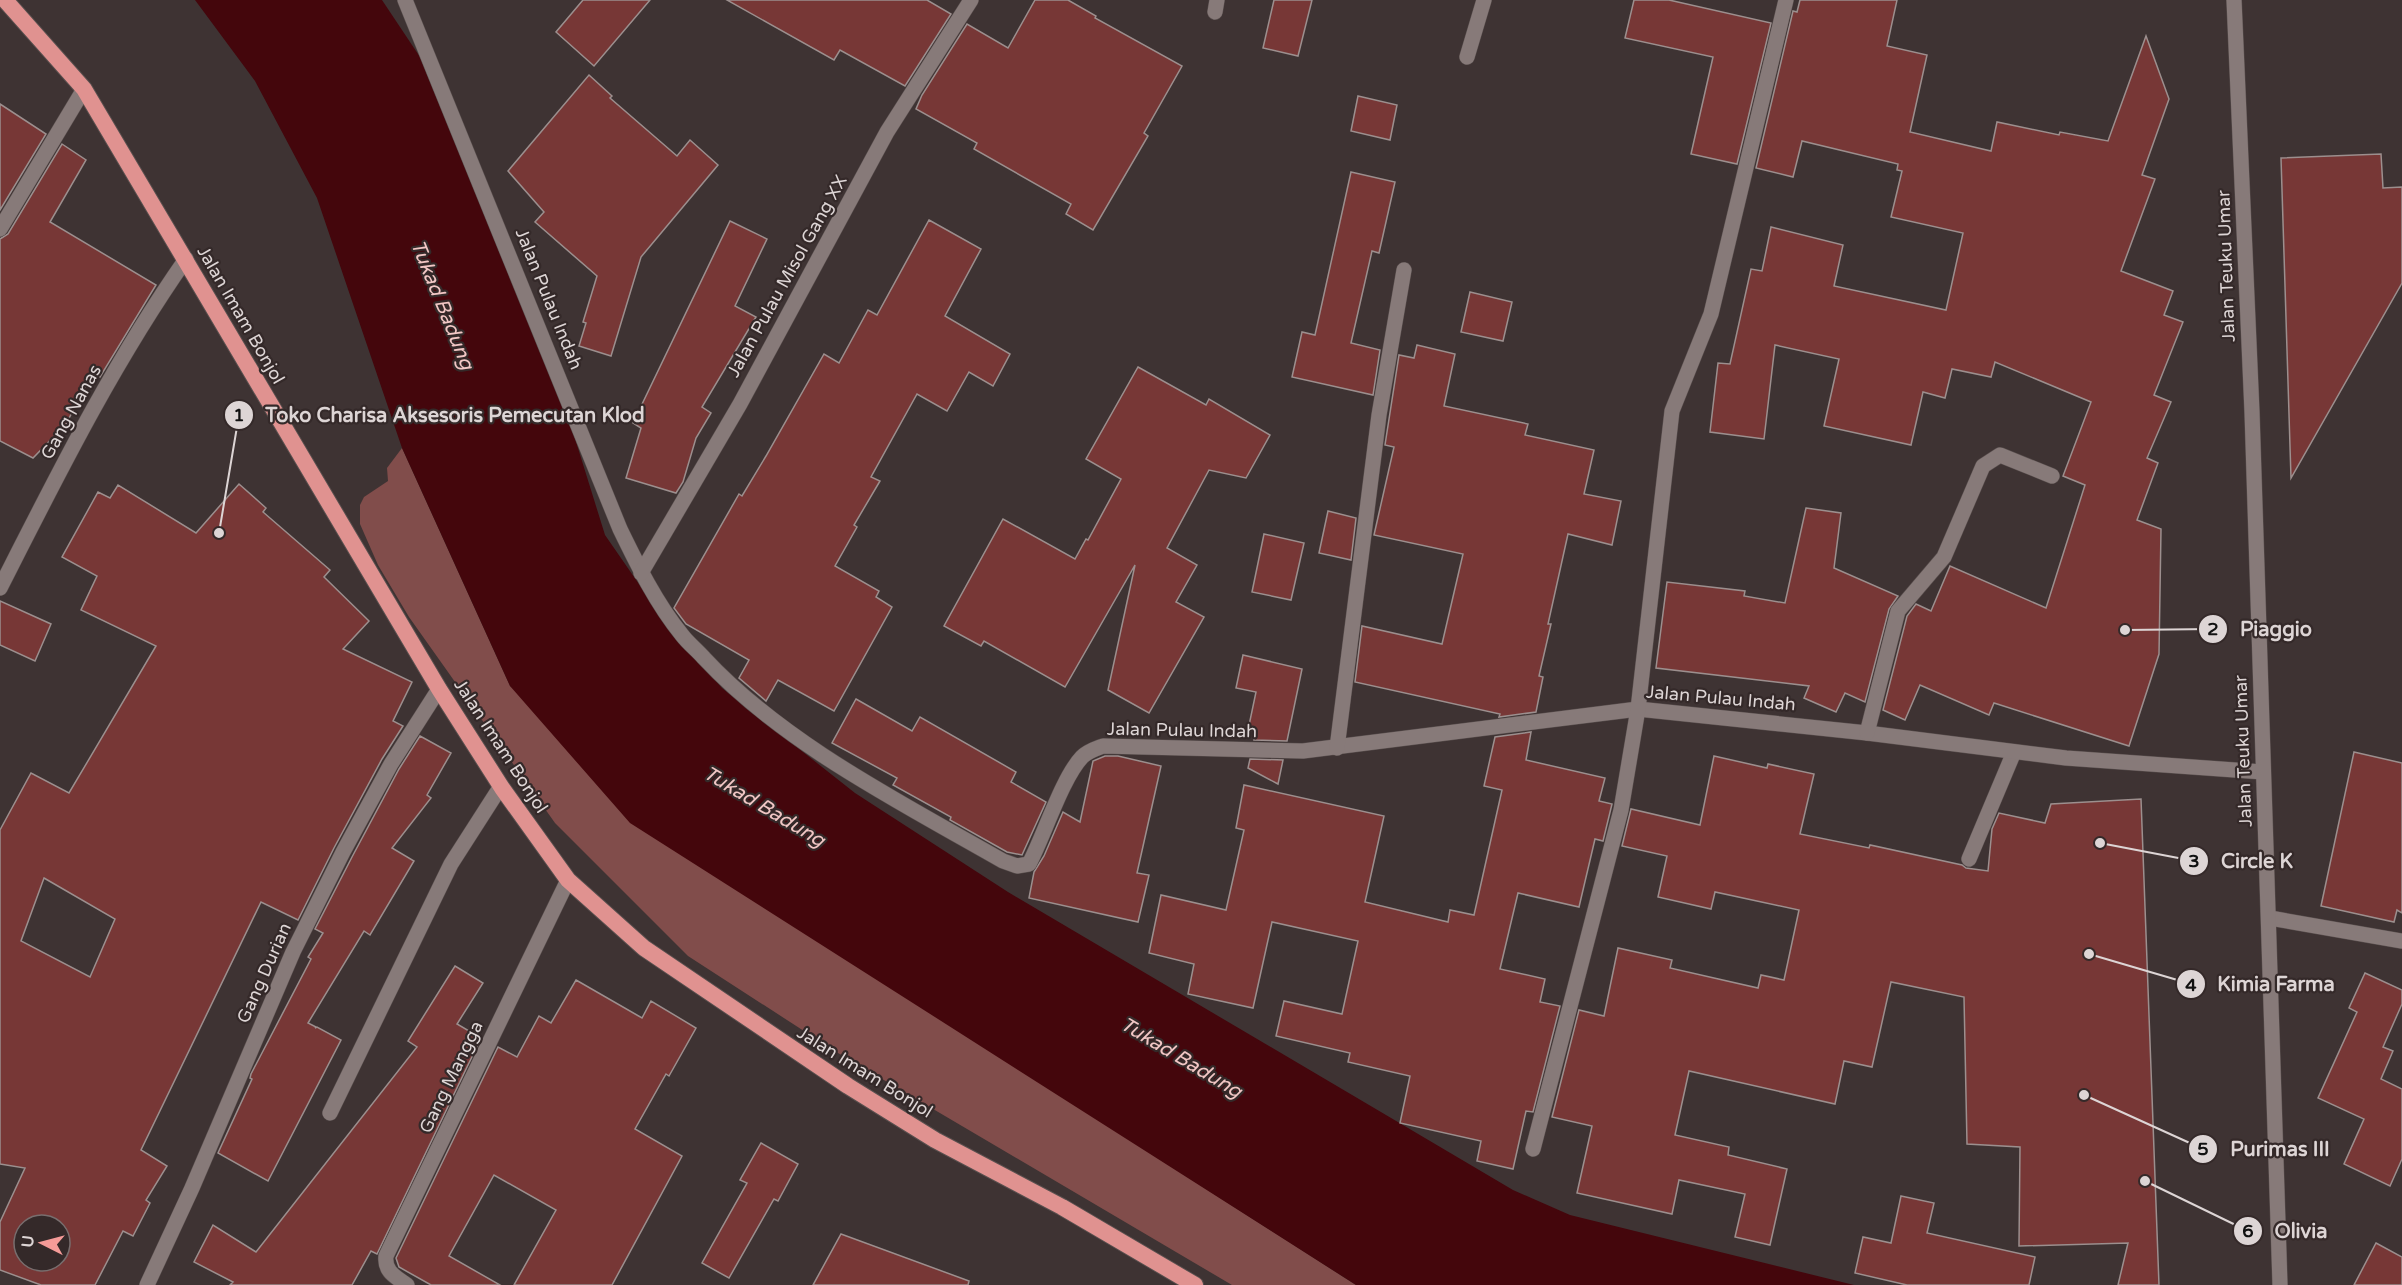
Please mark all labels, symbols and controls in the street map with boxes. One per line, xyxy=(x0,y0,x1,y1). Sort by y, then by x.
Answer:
street label: Jalan Pulau Misol Gang XX xyxy=(722,171,852,381)
street label: Jalan Teuku Umar xyxy=(2212,190,2240,342)
street label: Jalan Pulau Indah xyxy=(511,225,587,373)
water label: Tukad Badung xyxy=(405,237,479,375)
street label: Jalan Imam Bonjol xyxy=(193,242,289,388)
street label: Gang Nanas xyxy=(36,361,106,463)
callout: Toko Charisa Aksesoris Pemecutan Klod xyxy=(224,396,657,434)
text: 1 xyxy=(233,404,245,426)
text: Toko Charisa Aksesoris Pemecutan Klod xyxy=(264,404,645,428)
callout: Piaggio xyxy=(2198,610,2324,648)
text: 2 xyxy=(2207,618,2219,640)
text: Piaggio xyxy=(2240,618,2312,642)
street label: Jalan Imam Bonjol xyxy=(449,675,553,817)
street label: Jalan Teuku Umar xyxy=(2229,675,2257,827)
street label: Jalan Pulau Indah xyxy=(1645,680,1797,716)
street label: Jalan Pulau Indah xyxy=(1107,718,1257,742)
water label: Tukad Badung xyxy=(699,761,830,853)
callout: Circle K xyxy=(2179,842,2305,880)
text: 3 xyxy=(2188,850,2200,872)
text: Circle K xyxy=(2221,850,2293,874)
street label: Gang Durian xyxy=(232,919,296,1027)
callout: Kimia Farma xyxy=(2176,965,2347,1003)
text: Kimia Farma xyxy=(2217,973,2335,997)
text: 4 xyxy=(2185,974,2197,996)
water label: Tukad Badung xyxy=(1116,1012,1247,1104)
street label: Gang Mangga xyxy=(414,1017,488,1137)
street label: Jalan Imam Bonjol xyxy=(793,1021,937,1123)
callout: Purimas III xyxy=(2188,1130,2342,1168)
text: 5 xyxy=(2197,1138,2209,1160)
text: Purimas III xyxy=(2230,1138,2330,1162)
callout: Olivia xyxy=(2233,1212,2340,1250)
north arrow xyxy=(12,1213,72,1273)
text: 6 xyxy=(2242,1220,2254,1242)
text: Olivia xyxy=(2275,1220,2327,1244)
text: U xyxy=(17,1234,39,1249)

